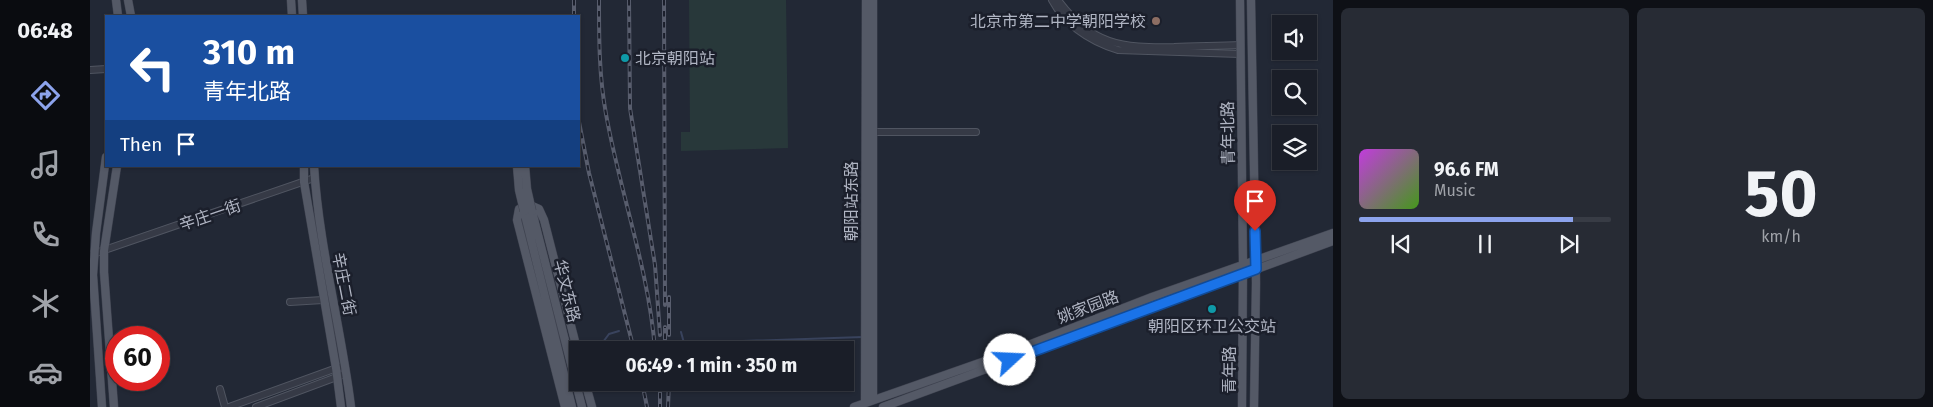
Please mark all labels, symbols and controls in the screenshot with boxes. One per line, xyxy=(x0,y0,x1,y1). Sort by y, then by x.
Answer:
place label: 北京市第二中学朝阳学校 xyxy=(970,12,1146,31)
marker: 北京市第二中学朝阳学校 xyxy=(1150,15,1162,27)
map controls xyxy=(1272,15,1317,170)
button: sound xyxy=(1272,15,1317,60)
text: 06:48 xyxy=(17,17,73,44)
text: 310 m xyxy=(203,31,295,73)
icon: left xyxy=(120,35,185,100)
place label: 北京朝阳站 xyxy=(635,49,715,68)
marker: 北京朝阳站 xyxy=(619,52,631,64)
button: search xyxy=(1272,70,1317,115)
icon: directions xyxy=(28,78,63,113)
text: 青年北路 xyxy=(203,78,291,105)
street label: 青年北路 xyxy=(1218,101,1238,165)
button: layers xyxy=(1272,125,1317,170)
icon: arrive xyxy=(172,130,200,158)
text: Then xyxy=(120,133,162,156)
icon: music xyxy=(28,147,63,182)
text: 50 xyxy=(1745,155,1817,233)
text: 96.6 FM xyxy=(1434,158,1499,181)
street label: 朝阳站东路 xyxy=(842,161,861,241)
pin xyxy=(1234,180,1276,231)
text: Music xyxy=(1434,181,1475,200)
icon: arrive xyxy=(1241,187,1269,215)
street label: 辛庄一街 xyxy=(177,196,243,234)
icon: phone xyxy=(28,217,63,252)
text: km/h xyxy=(1761,227,1801,246)
icon: previous xyxy=(1387,230,1415,258)
icon: pause xyxy=(1471,230,1499,258)
icon: next xyxy=(1555,230,1583,258)
street label: 辛庄二街 xyxy=(329,251,359,317)
street label: 华文东路 xyxy=(550,258,584,324)
icon: climate xyxy=(28,286,63,321)
street label: 姚家园路 xyxy=(1055,287,1121,327)
marker: 朝阳区环卫公交站 xyxy=(1206,303,1218,315)
place label: 朝阳区环卫公交站 xyxy=(1148,317,1276,336)
speed limit sign: 60 xyxy=(105,326,170,391)
position arrow xyxy=(983,333,1035,385)
street label: 青年路 xyxy=(1220,346,1239,394)
text: 06:49 · 1 min · 350 m xyxy=(626,354,797,377)
icon: car xyxy=(28,355,63,390)

